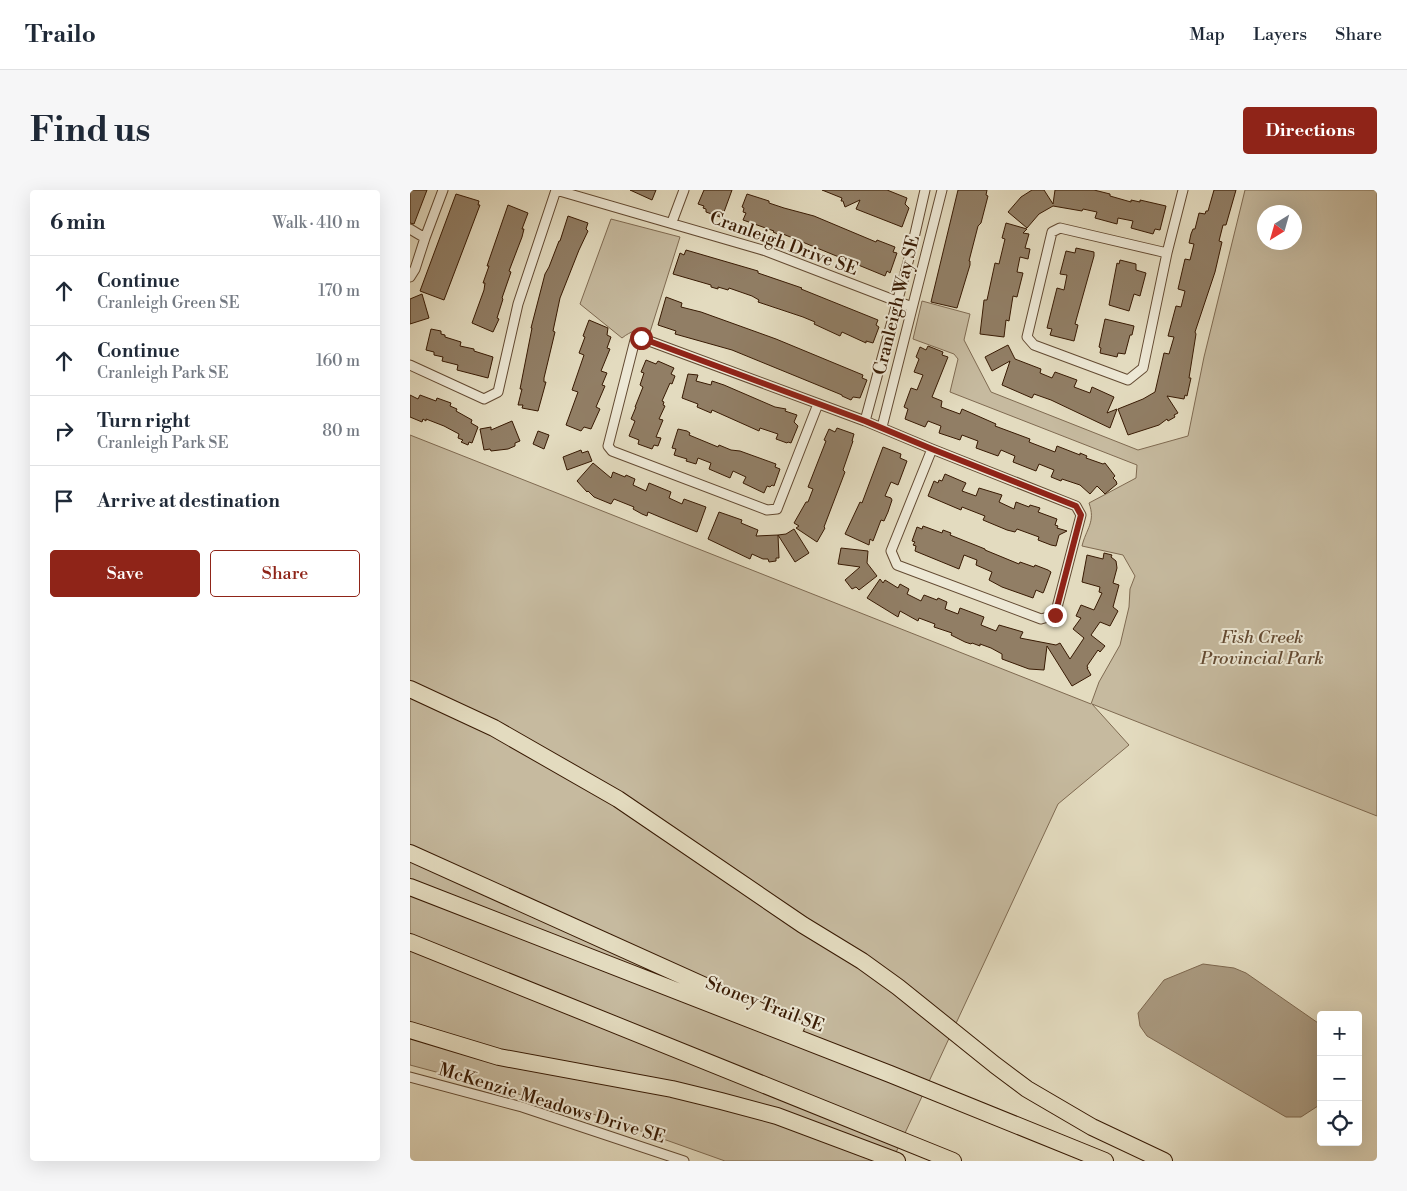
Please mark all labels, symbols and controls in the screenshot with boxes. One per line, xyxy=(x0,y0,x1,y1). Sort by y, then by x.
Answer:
text: Trailo xyxy=(25,20,96,50)
text: Map xyxy=(1190,23,1225,46)
text: Layers xyxy=(1253,23,1307,46)
text: Share xyxy=(1335,23,1382,46)
button: Directions xyxy=(1243,107,1377,154)
text: Find us xyxy=(30,109,150,152)
north arrow xyxy=(1257,205,1302,250)
street label: Cranleigh Drive SE xyxy=(706,206,861,281)
text: 6 min xyxy=(50,210,105,236)
text: Walk · 410 m xyxy=(272,213,360,233)
street label: Cranleigh Way SE xyxy=(868,233,925,377)
text: Continue xyxy=(97,269,180,293)
icon: ahead xyxy=(50,277,78,305)
text: 170 m xyxy=(318,281,360,301)
text: Cranleigh Green SE xyxy=(97,293,240,313)
route start xyxy=(630,327,653,350)
text: Continue xyxy=(97,339,180,363)
icon: ahead xyxy=(50,347,78,375)
text: 160 m xyxy=(316,351,360,371)
text: Cranleigh Park SE xyxy=(97,363,229,383)
text: Turn right xyxy=(97,409,190,433)
icon: right xyxy=(50,417,78,445)
text: 80 m xyxy=(322,421,360,441)
text: Cranleigh Park SE xyxy=(97,433,229,453)
icon: arrive xyxy=(50,487,78,515)
text: Arrive at destination xyxy=(97,489,280,513)
button: Save xyxy=(50,550,200,597)
button: Share xyxy=(210,550,360,597)
route end xyxy=(1044,604,1067,627)
park label: Fish Creek Provincial Park xyxy=(1199,626,1324,670)
street label: Stoney Trail SE xyxy=(702,971,827,1038)
map controls xyxy=(1317,1011,1362,1146)
button: + xyxy=(1317,1011,1362,1056)
button: − xyxy=(1317,1056,1362,1101)
street label: McKenzie Meadows Drive SE xyxy=(436,1058,668,1149)
button: locate xyxy=(1317,1101,1362,1146)

